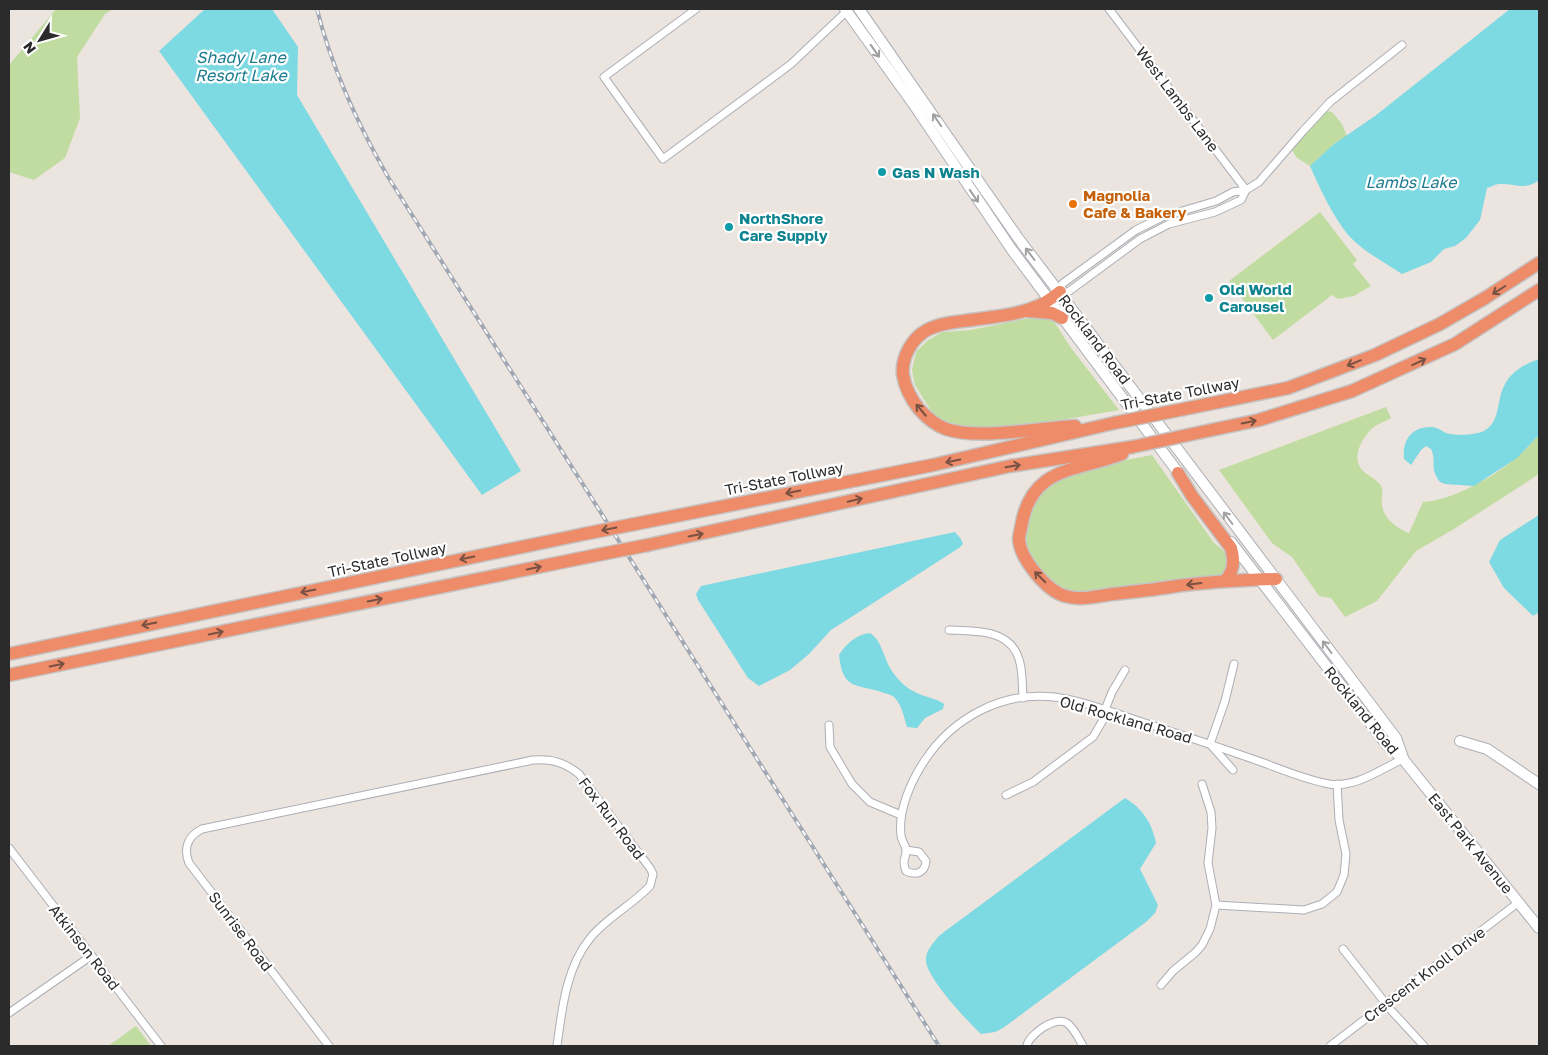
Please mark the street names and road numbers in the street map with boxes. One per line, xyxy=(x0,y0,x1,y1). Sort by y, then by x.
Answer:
street label: West Lambs Lane xyxy=(1133,43,1223,155)
street label: Rockland Road xyxy=(1055,290,1135,388)
street label: Tri-State Tollway xyxy=(1119,373,1241,413)
street label: Tri-State Tollway xyxy=(723,458,845,498)
street label: Tri-State Tollway xyxy=(326,538,448,580)
street label: Rockland Road xyxy=(1321,662,1403,758)
street label: Old Rockland Road xyxy=(1058,692,1194,746)
street label: Fox Run Road xyxy=(575,773,649,863)
street label: East Park Avenue xyxy=(1425,789,1517,897)
street label: Sunrise Road xyxy=(205,888,277,974)
street label: Atkinson Road xyxy=(46,901,124,993)
street label: Crescent Knoll Drive xyxy=(1360,922,1488,1026)

